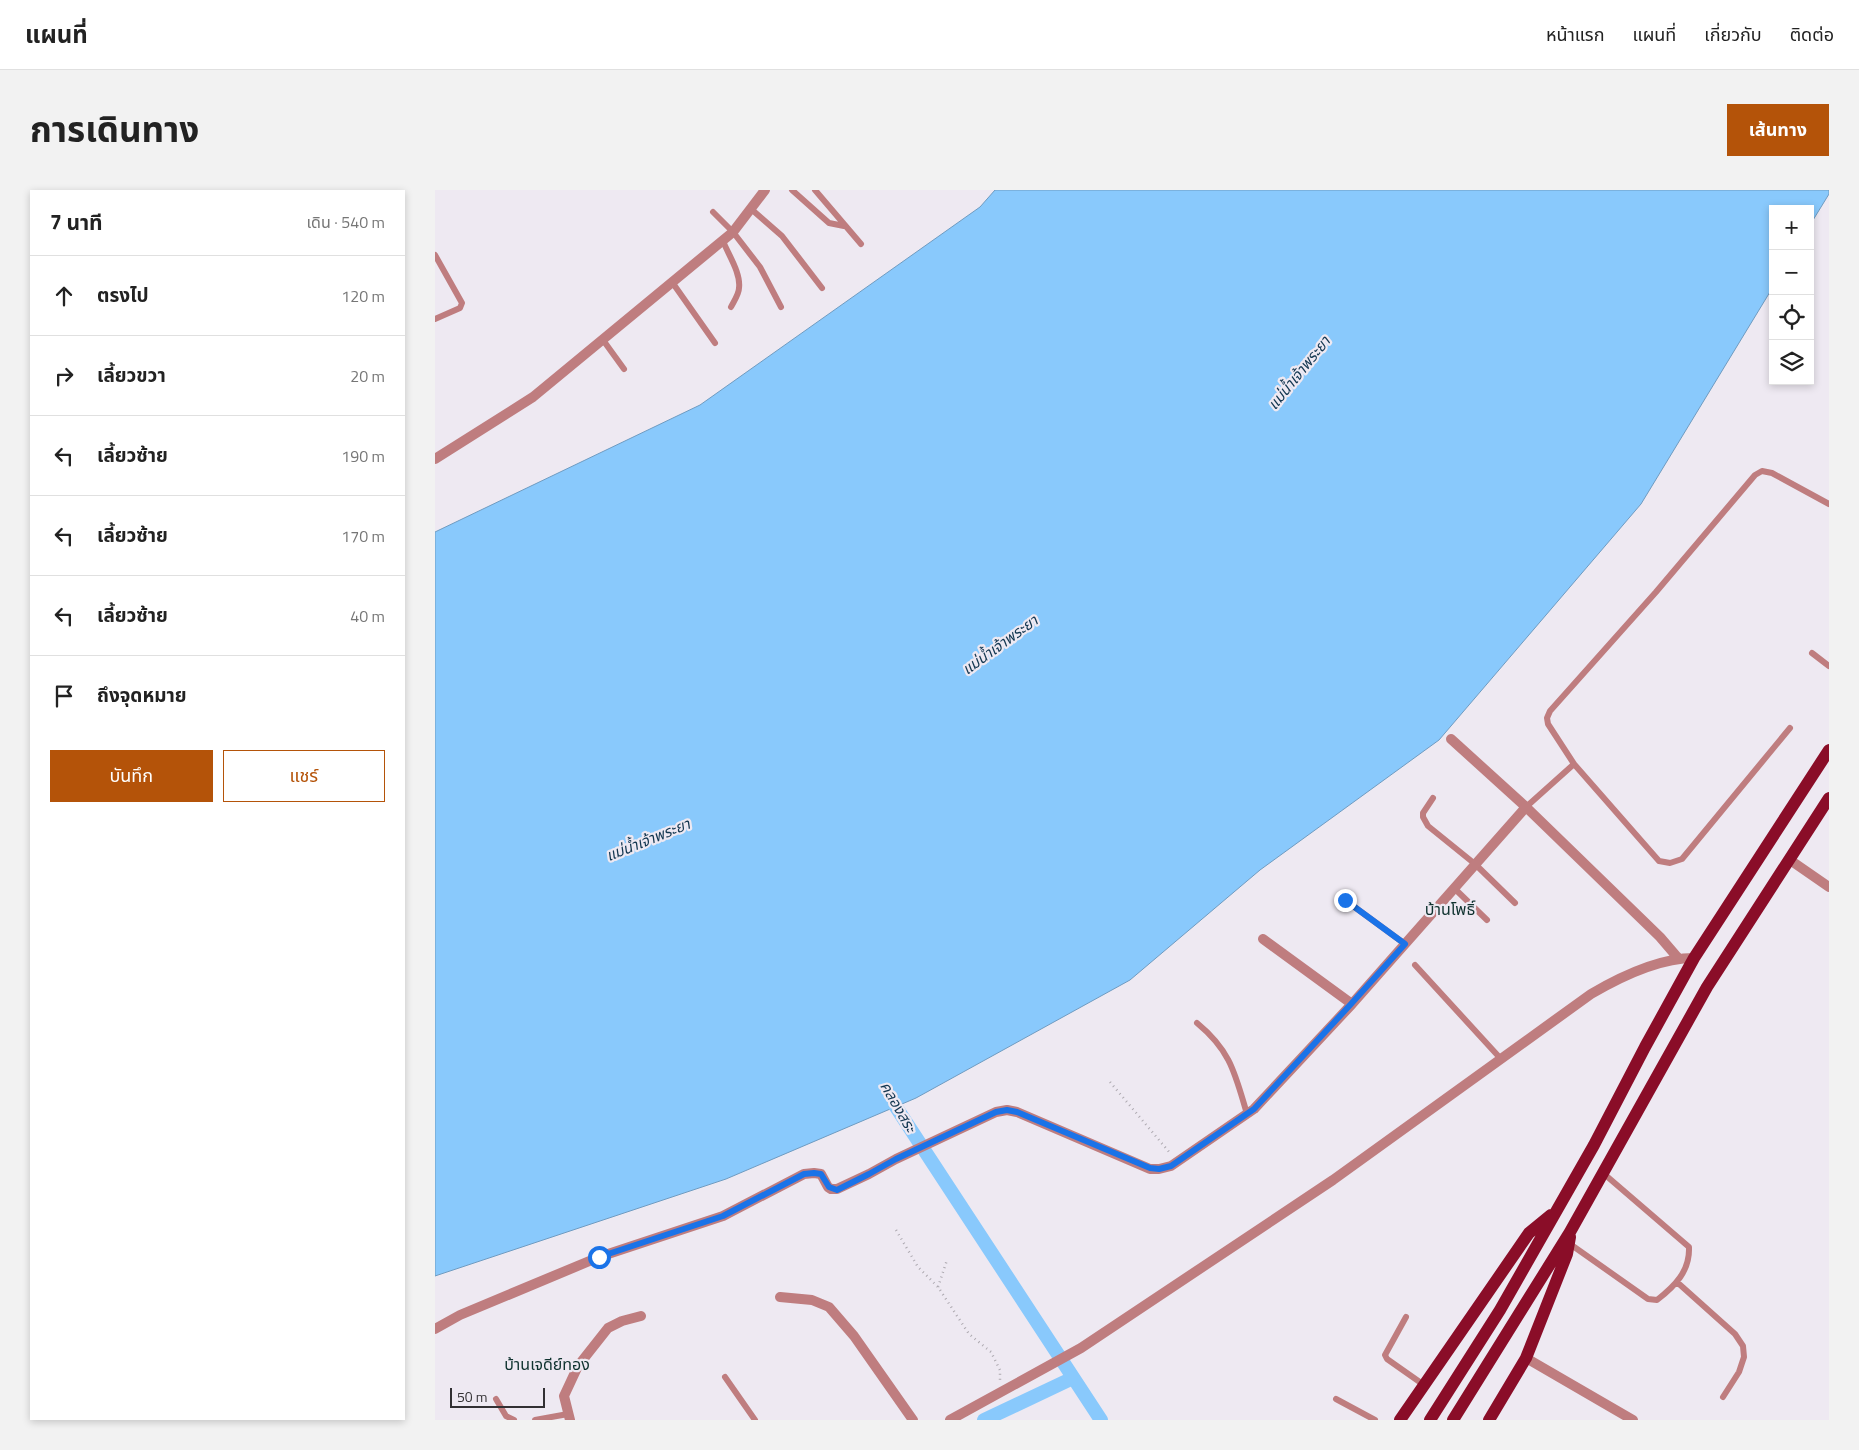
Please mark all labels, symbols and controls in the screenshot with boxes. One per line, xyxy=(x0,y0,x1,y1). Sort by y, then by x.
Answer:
text: แผนที่ xyxy=(25,16,88,52)
text: หน้าแรก xyxy=(1546,21,1604,48)
text: แผนที่ xyxy=(1632,21,1676,48)
text: เกี่ยวกับ xyxy=(1704,21,1762,48)
text: ติดต่อ xyxy=(1790,21,1834,48)
text: การเดินทาง xyxy=(30,102,199,156)
button: เส้นทาง xyxy=(1727,104,1829,156)
map controls xyxy=(1769,205,1814,385)
button: + xyxy=(1769,205,1814,250)
text: 7 นาที xyxy=(50,206,103,238)
text: เดิน · 540 m xyxy=(306,210,385,234)
button: − xyxy=(1769,250,1814,295)
text: ตรงไป xyxy=(97,280,149,309)
icon: ahead xyxy=(50,282,78,310)
text: 120 m xyxy=(341,284,385,308)
button: locate xyxy=(1769,295,1814,340)
water label: แม่น้ำเจ้าพระยา xyxy=(1262,330,1336,414)
button: layers xyxy=(1769,340,1814,385)
text: เลี้ยวขวา xyxy=(97,360,166,389)
icon: right xyxy=(50,362,78,390)
text: 20 m xyxy=(350,364,385,388)
text: เลี้ยวซ้าย xyxy=(97,440,168,469)
icon: left xyxy=(50,442,78,470)
text: 190 m xyxy=(341,444,385,468)
text: เลี้ยวซ้าย xyxy=(97,520,168,549)
icon: left xyxy=(50,522,78,550)
text: 170 m xyxy=(341,524,385,548)
text: เลี้ยวซ้าย xyxy=(97,600,168,629)
icon: left xyxy=(50,602,78,630)
text: 40 m xyxy=(350,604,385,628)
water label: แม่น้ำเจ้าพระยา xyxy=(957,609,1043,680)
text: ถึงจุดหมาย xyxy=(97,680,187,709)
icon: arrive xyxy=(50,682,78,710)
button: บันทึก xyxy=(50,750,213,802)
button: แชร์ xyxy=(223,750,385,802)
water label: แม่น้ำเจ้าพระยา xyxy=(602,812,694,867)
route end xyxy=(1334,889,1357,912)
district label: บ้านโพธิ์ xyxy=(1425,897,1475,921)
water label: คลองสระ xyxy=(875,1077,923,1138)
route start xyxy=(588,1246,611,1269)
district label: บ้านเจดีย์ทอง xyxy=(504,1352,590,1376)
scale bar xyxy=(450,1385,545,1408)
text: 50 m xyxy=(457,1386,487,1407)

